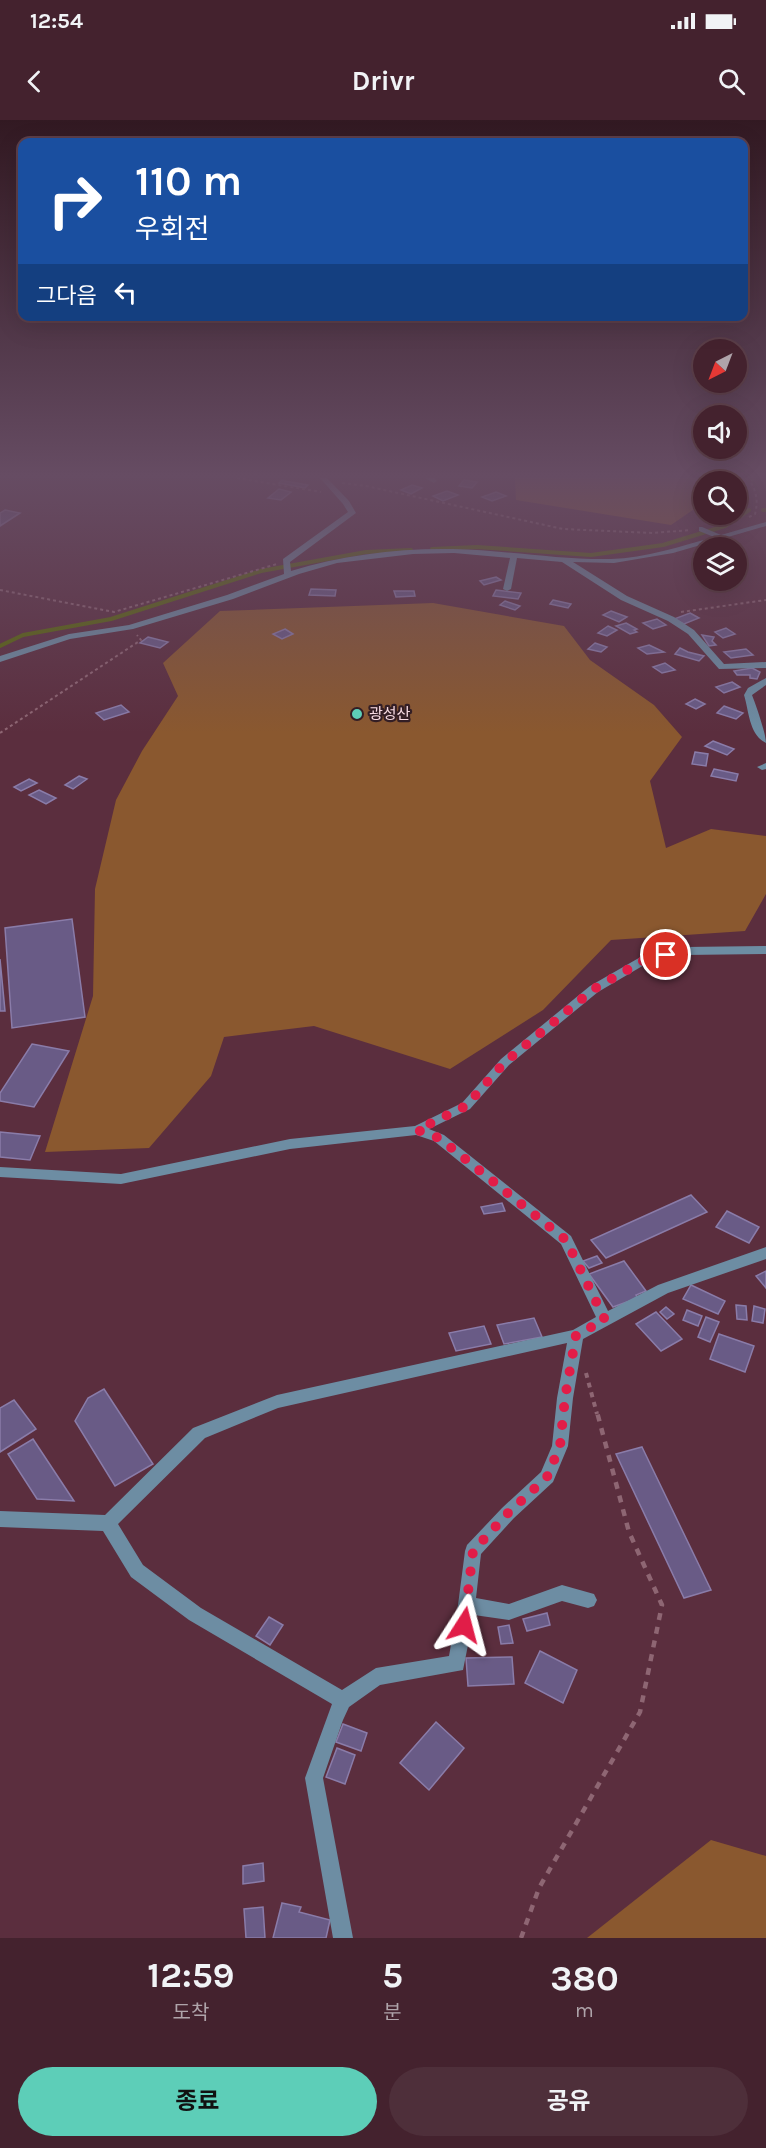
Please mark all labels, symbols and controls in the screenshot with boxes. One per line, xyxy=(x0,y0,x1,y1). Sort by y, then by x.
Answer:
text: 12:54 xyxy=(30,8,83,34)
icon: back xyxy=(18,65,51,98)
text: Drivr xyxy=(352,65,414,97)
icon: search xyxy=(715,65,748,98)
text: 110 m xyxy=(135,156,242,206)
icon: right xyxy=(36,162,114,240)
text: 우회전 xyxy=(135,213,210,245)
icon: left xyxy=(109,276,142,309)
text: 그다음 xyxy=(36,283,97,309)
north arrow xyxy=(693,339,747,393)
map controls xyxy=(693,339,747,591)
button: sound xyxy=(693,405,747,459)
button: search xyxy=(693,471,747,525)
button: layers xyxy=(693,537,747,591)
place label: 광성산 xyxy=(369,705,411,723)
marker: 광성산 xyxy=(350,707,364,721)
pin xyxy=(640,929,691,980)
icon: arrive xyxy=(649,938,682,971)
position arrow xyxy=(432,1593,496,1657)
text: 12:59 xyxy=(147,1954,235,1996)
text: 5 xyxy=(382,1954,403,1996)
text: 380 xyxy=(550,1957,619,1999)
text: m xyxy=(575,1999,594,2022)
text: 도착 xyxy=(173,2001,209,2024)
text: 분 xyxy=(383,2001,402,2024)
button: 종료 xyxy=(18,2067,377,2136)
button: 공유 xyxy=(389,2067,748,2136)

